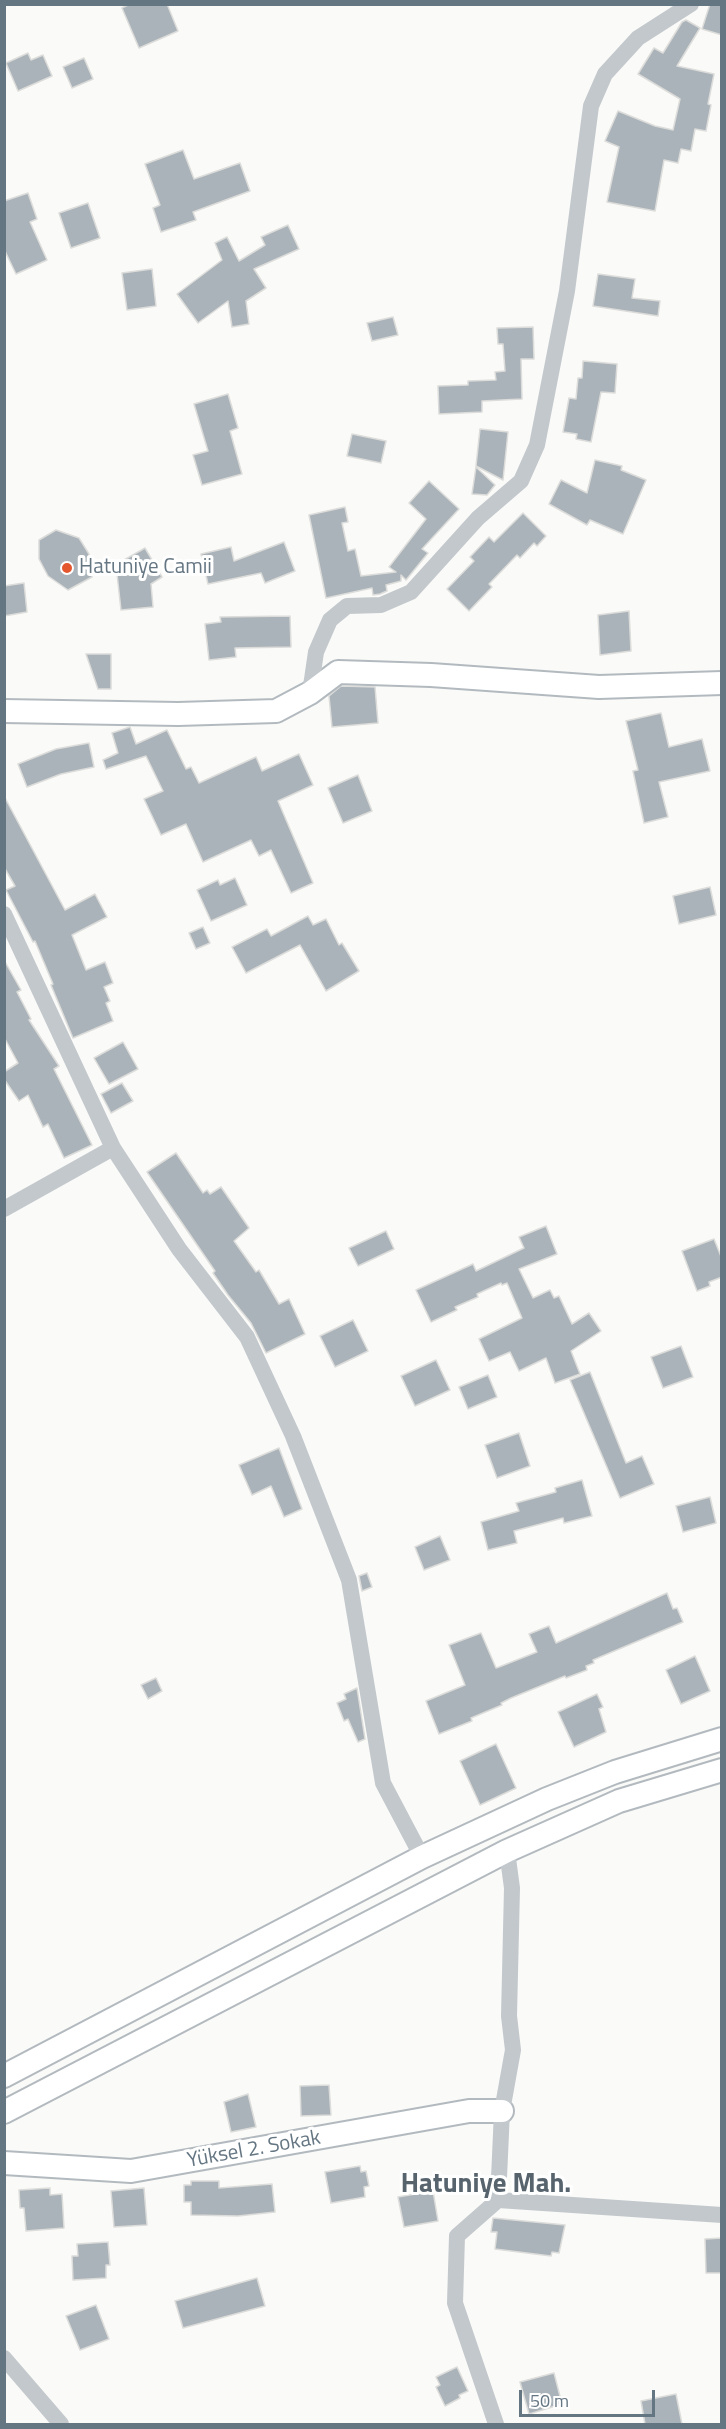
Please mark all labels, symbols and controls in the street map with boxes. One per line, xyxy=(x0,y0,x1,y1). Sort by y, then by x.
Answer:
place label: Hatuniye Camii xyxy=(79,555,212,581)
marker: Hatuniye Camii xyxy=(60,561,74,575)
street label: Yüksel 2. Sokak xyxy=(185,2126,323,2174)
district label: Hatuniye Mah. xyxy=(401,2169,571,2201)
scale bar xyxy=(522,2378,658,2416)
text: 50 m xyxy=(530,2387,569,2414)

